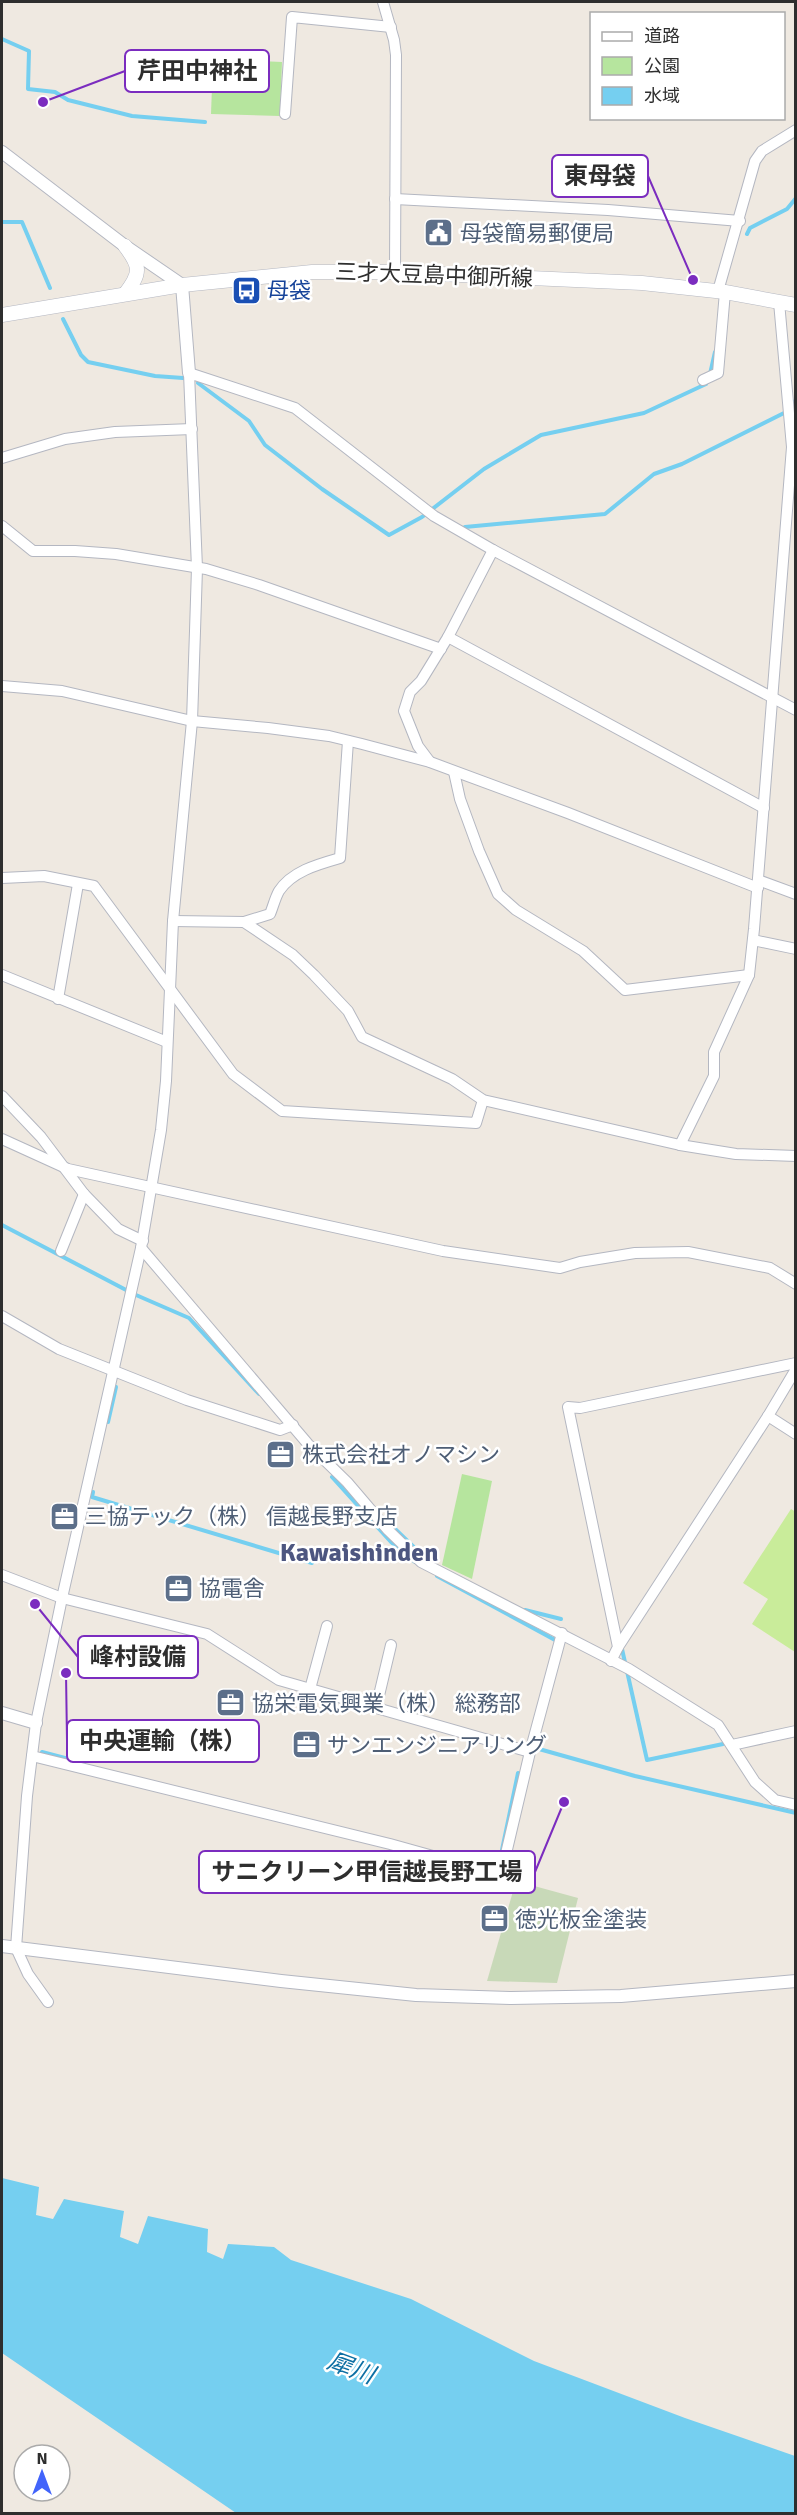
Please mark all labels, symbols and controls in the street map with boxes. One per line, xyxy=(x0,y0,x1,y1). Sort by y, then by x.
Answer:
legend xyxy=(590,12,785,120)
text: 道路 xyxy=(644,25,680,47)
callout: 芹田中神社 xyxy=(125,50,269,92)
text: 公園 xyxy=(644,55,680,77)
text: 芹田中神社 xyxy=(137,56,257,86)
text: 水域 xyxy=(644,85,680,107)
callout: 東母袋 xyxy=(552,155,648,197)
text: 東母袋 xyxy=(564,161,636,191)
public building icon: 母袋簡易郵便局 xyxy=(423,217,455,249)
place label: 母袋簡易郵便局 xyxy=(460,220,614,247)
street label: 三才大豆島中御所線 xyxy=(335,258,533,292)
bus stop icon: 母袋 xyxy=(230,274,262,306)
place label: 母袋 xyxy=(267,277,311,304)
office icon: 株式会社オノマシン xyxy=(265,1438,297,1470)
place label: 株式会社オノマシン xyxy=(302,1441,500,1468)
office icon: 三協テック（株） 信越長野支店 xyxy=(48,1500,80,1532)
place label: 三協テック（株） 信越長野支店 xyxy=(85,1503,398,1530)
district label: Kawaishinden xyxy=(280,1537,438,1569)
office icon: 協電舎 xyxy=(162,1572,194,1604)
place label: 協電舎 xyxy=(199,1575,265,1602)
callout: 峰村設備 xyxy=(78,1636,198,1678)
text: 峰村設備 xyxy=(90,1642,186,1672)
office icon: 協栄電気興業（株） 総務部 xyxy=(215,1687,247,1719)
place label: 協栄電気興業（株） 総務部 xyxy=(252,1690,521,1717)
callout: 中央運輸（株） xyxy=(67,1720,259,1762)
text: 中央運輸（株） xyxy=(79,1726,247,1756)
office icon: サンエンジニアリング xyxy=(290,1729,322,1761)
place label: サンエンジニアリング xyxy=(327,1732,547,1759)
callout: サニクリーン甲信越長野工場 xyxy=(199,1851,535,1893)
text: サニクリーン甲信越長野工場 xyxy=(212,1857,522,1887)
office icon: 徳光板金塗装 xyxy=(478,1903,510,1935)
place label: 徳光板金塗装 xyxy=(515,1906,647,1933)
water label: 犀川 xyxy=(323,2346,382,2391)
north arrow xyxy=(12,2443,72,2503)
text: N xyxy=(36,2449,48,2469)

